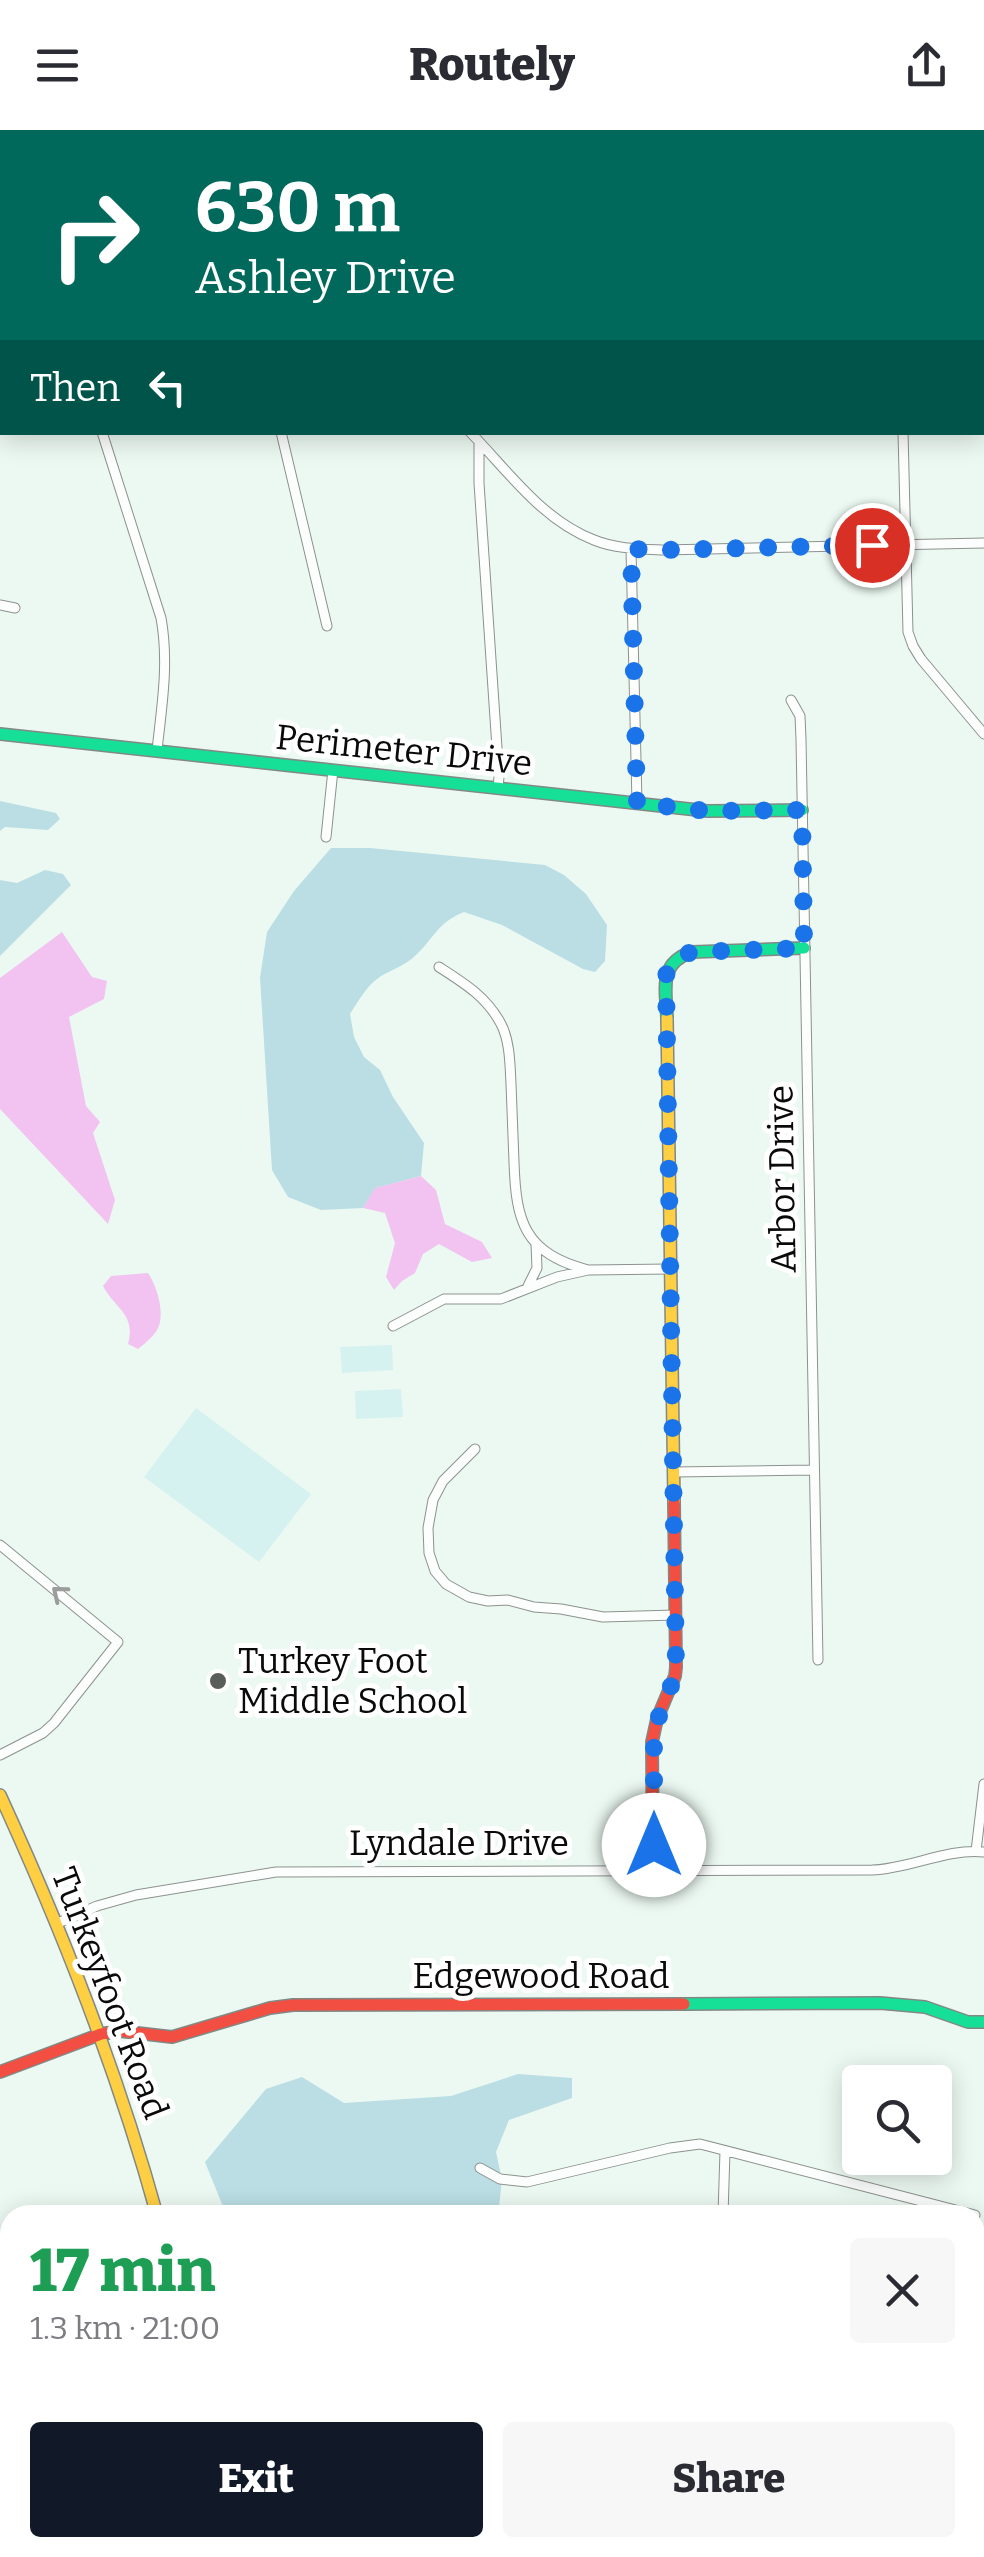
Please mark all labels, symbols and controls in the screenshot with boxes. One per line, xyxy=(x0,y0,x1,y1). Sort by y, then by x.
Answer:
icon: menu xyxy=(30,38,85,93)
text: Routely xyxy=(409,38,575,92)
icon: share xyxy=(899,38,954,93)
text: 630 m xyxy=(195,166,400,250)
icon: right xyxy=(30,170,160,300)
text: Ashley Drive xyxy=(195,251,456,305)
icon: left xyxy=(140,360,195,415)
text: Then xyxy=(30,365,120,411)
pin xyxy=(830,503,915,588)
icon: arrive xyxy=(845,518,900,573)
street label: Perimeter Drive xyxy=(274,716,534,784)
street label: Arbor Drive xyxy=(759,1085,805,1273)
one-way arrow xyxy=(53,1587,71,1605)
place label: Turkey Foot Middle School xyxy=(238,1640,467,1722)
marker: Turkey Foot Middle School xyxy=(207,1670,229,1692)
position arrow xyxy=(602,1793,706,1897)
street label: Lyndale Drive xyxy=(349,1822,569,1864)
street label: Turkeyfoot Road xyxy=(43,1861,177,2125)
street label: Edgewood Road xyxy=(412,1955,670,1997)
map controls xyxy=(842,2065,952,2175)
button: search xyxy=(842,2065,952,2175)
text: 17 min xyxy=(30,2235,215,2307)
button: close xyxy=(850,2238,955,2343)
text: 1.3 km · 21:00 xyxy=(30,2309,220,2347)
button: Exit xyxy=(30,2422,483,2537)
button: Share xyxy=(503,2422,955,2537)

